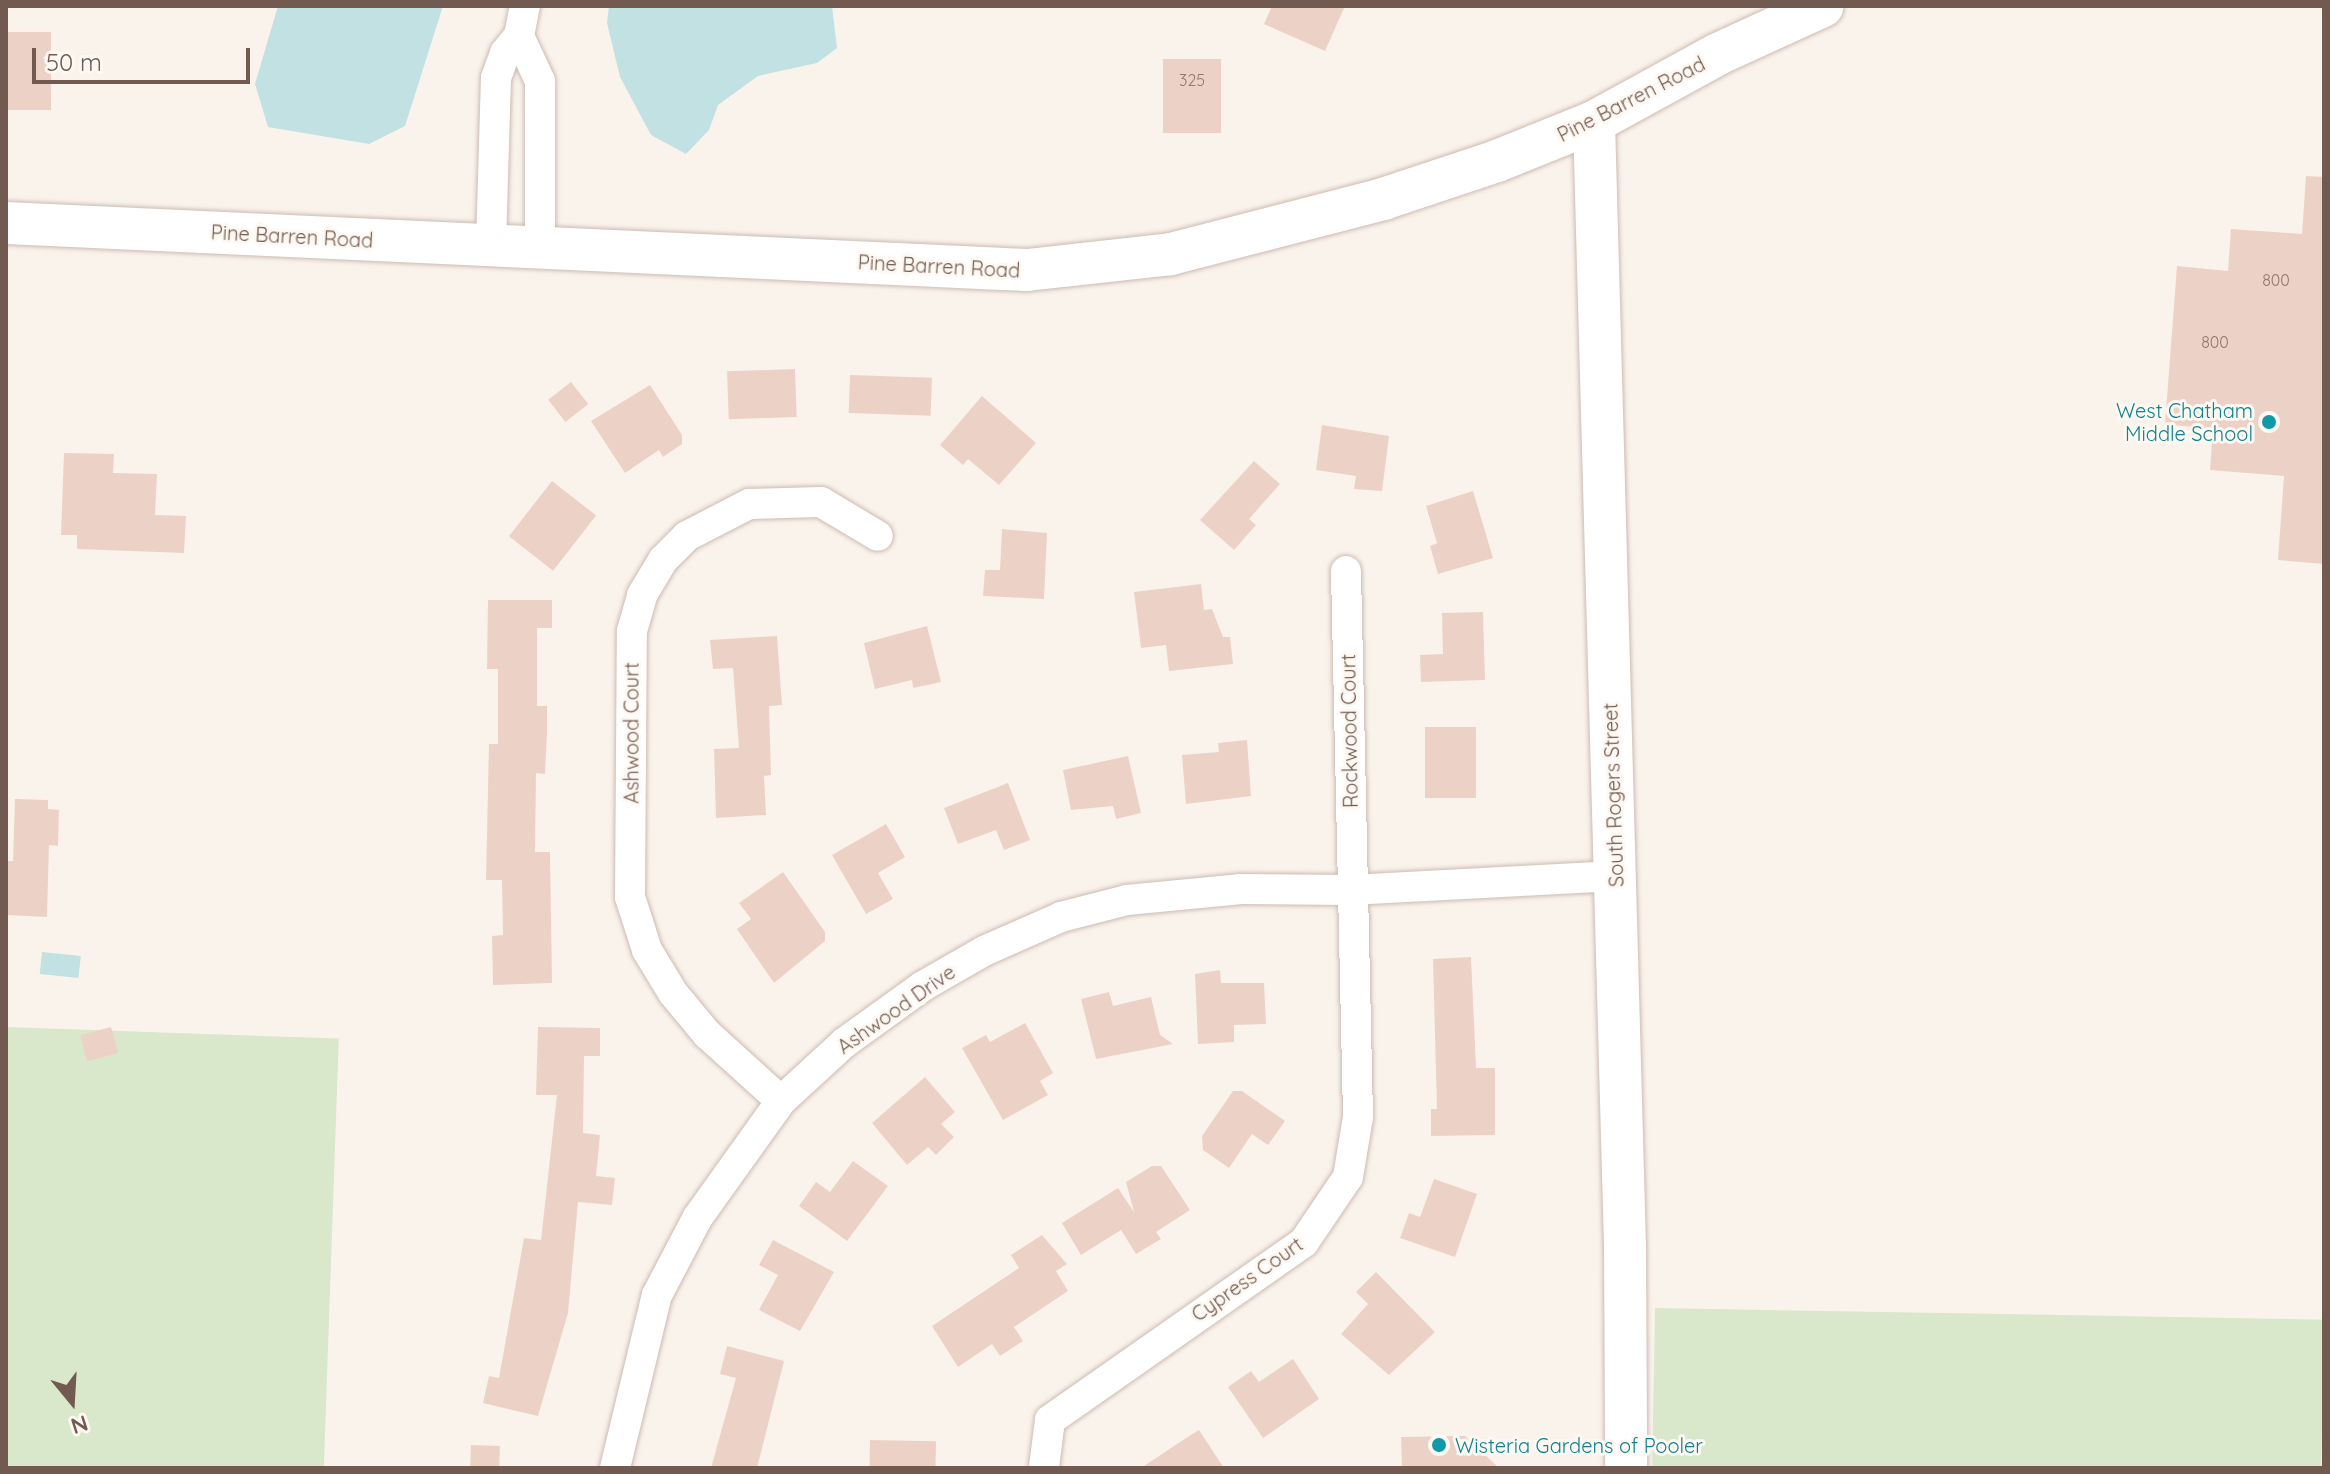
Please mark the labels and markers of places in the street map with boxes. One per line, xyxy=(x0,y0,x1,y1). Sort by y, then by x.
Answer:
place label: West Chatham Middle School xyxy=(2116,398,2253,445)
marker: West Chatham Middle School xyxy=(2260,413,2278,431)
place label: Wisteria Gardens of Pooler xyxy=(1455,1433,1703,1457)
marker: Wisteria Gardens of Pooler xyxy=(1430,1436,1448,1454)

